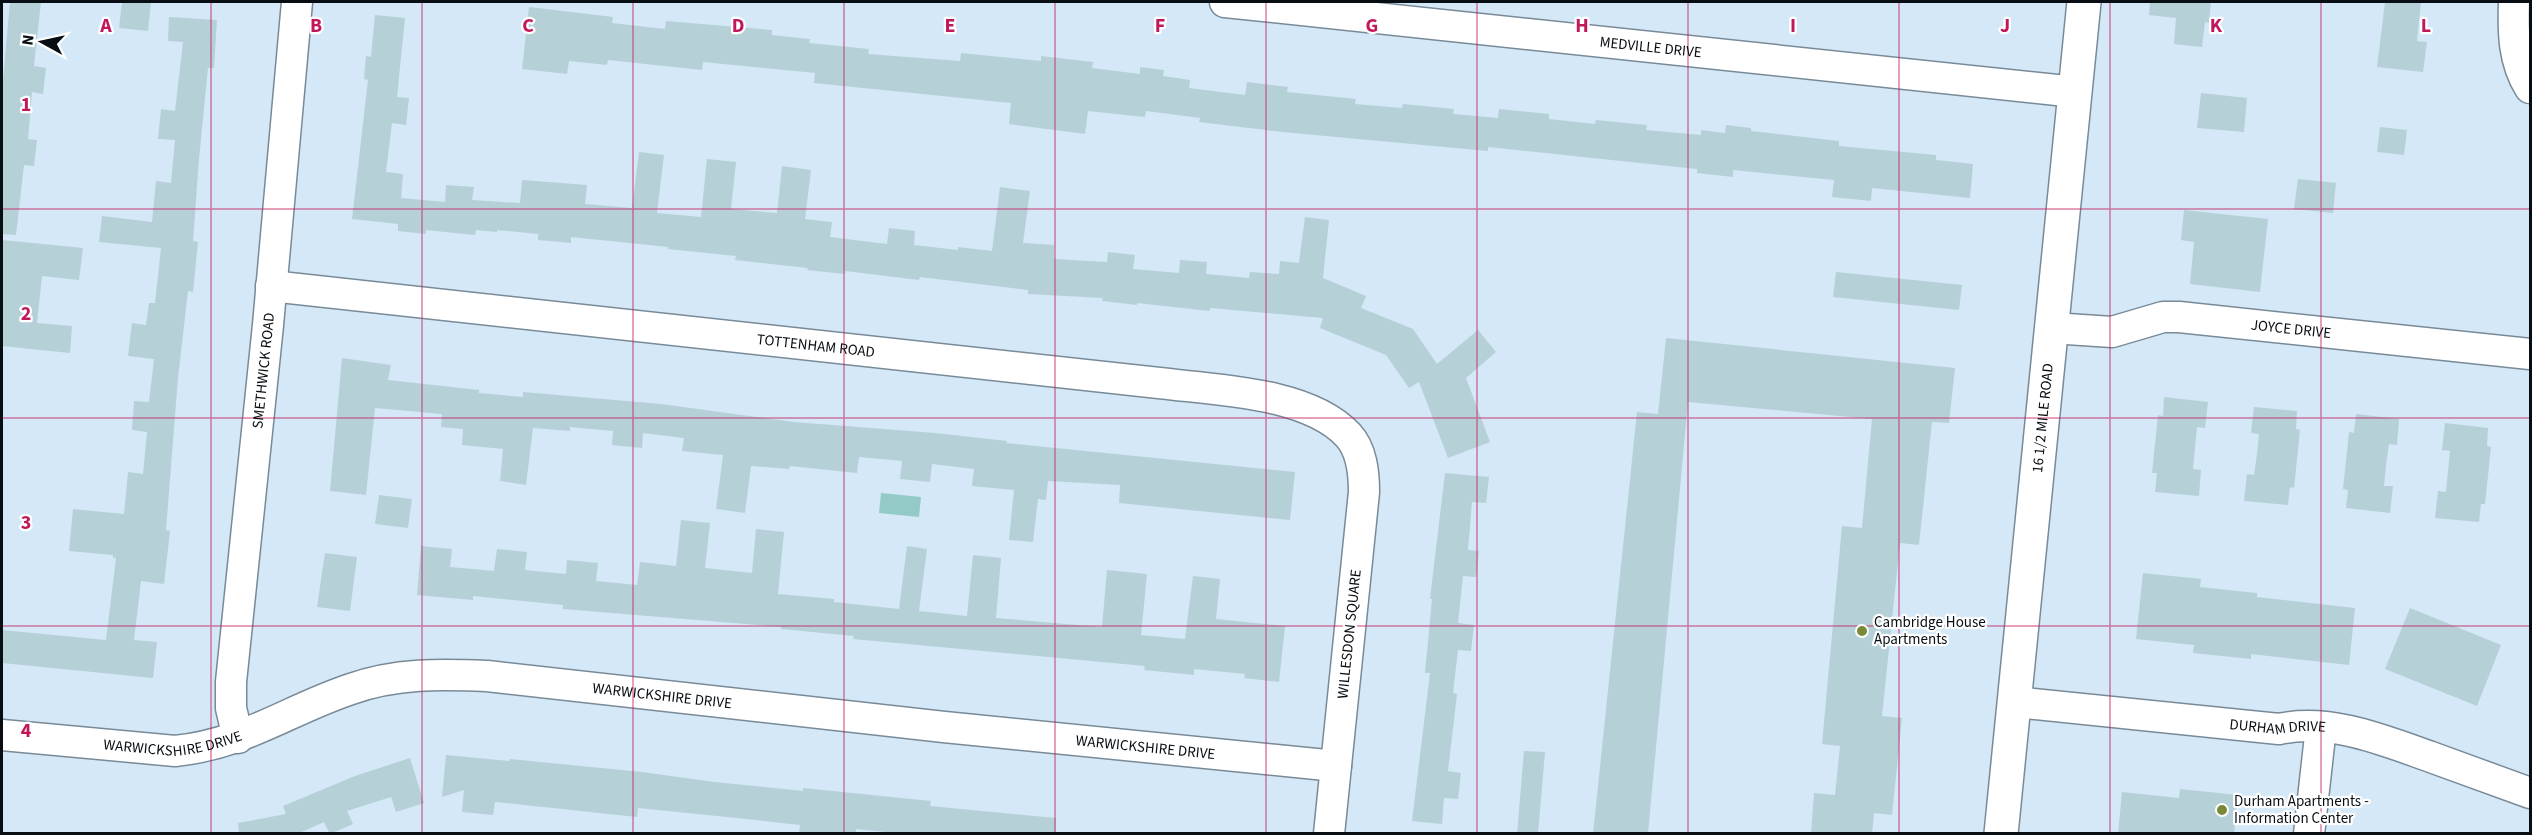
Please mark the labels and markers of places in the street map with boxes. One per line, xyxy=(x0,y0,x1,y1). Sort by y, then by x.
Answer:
place label: Cambridge House Apartments xyxy=(1874,612,1986,650)
marker: Cambridge House Apartments xyxy=(1855,624,1869,638)
place label: Durham Apartments - Information Center xyxy=(2234,791,2369,829)
marker: Durham Apartments - Information Center xyxy=(2215,803,2229,817)

